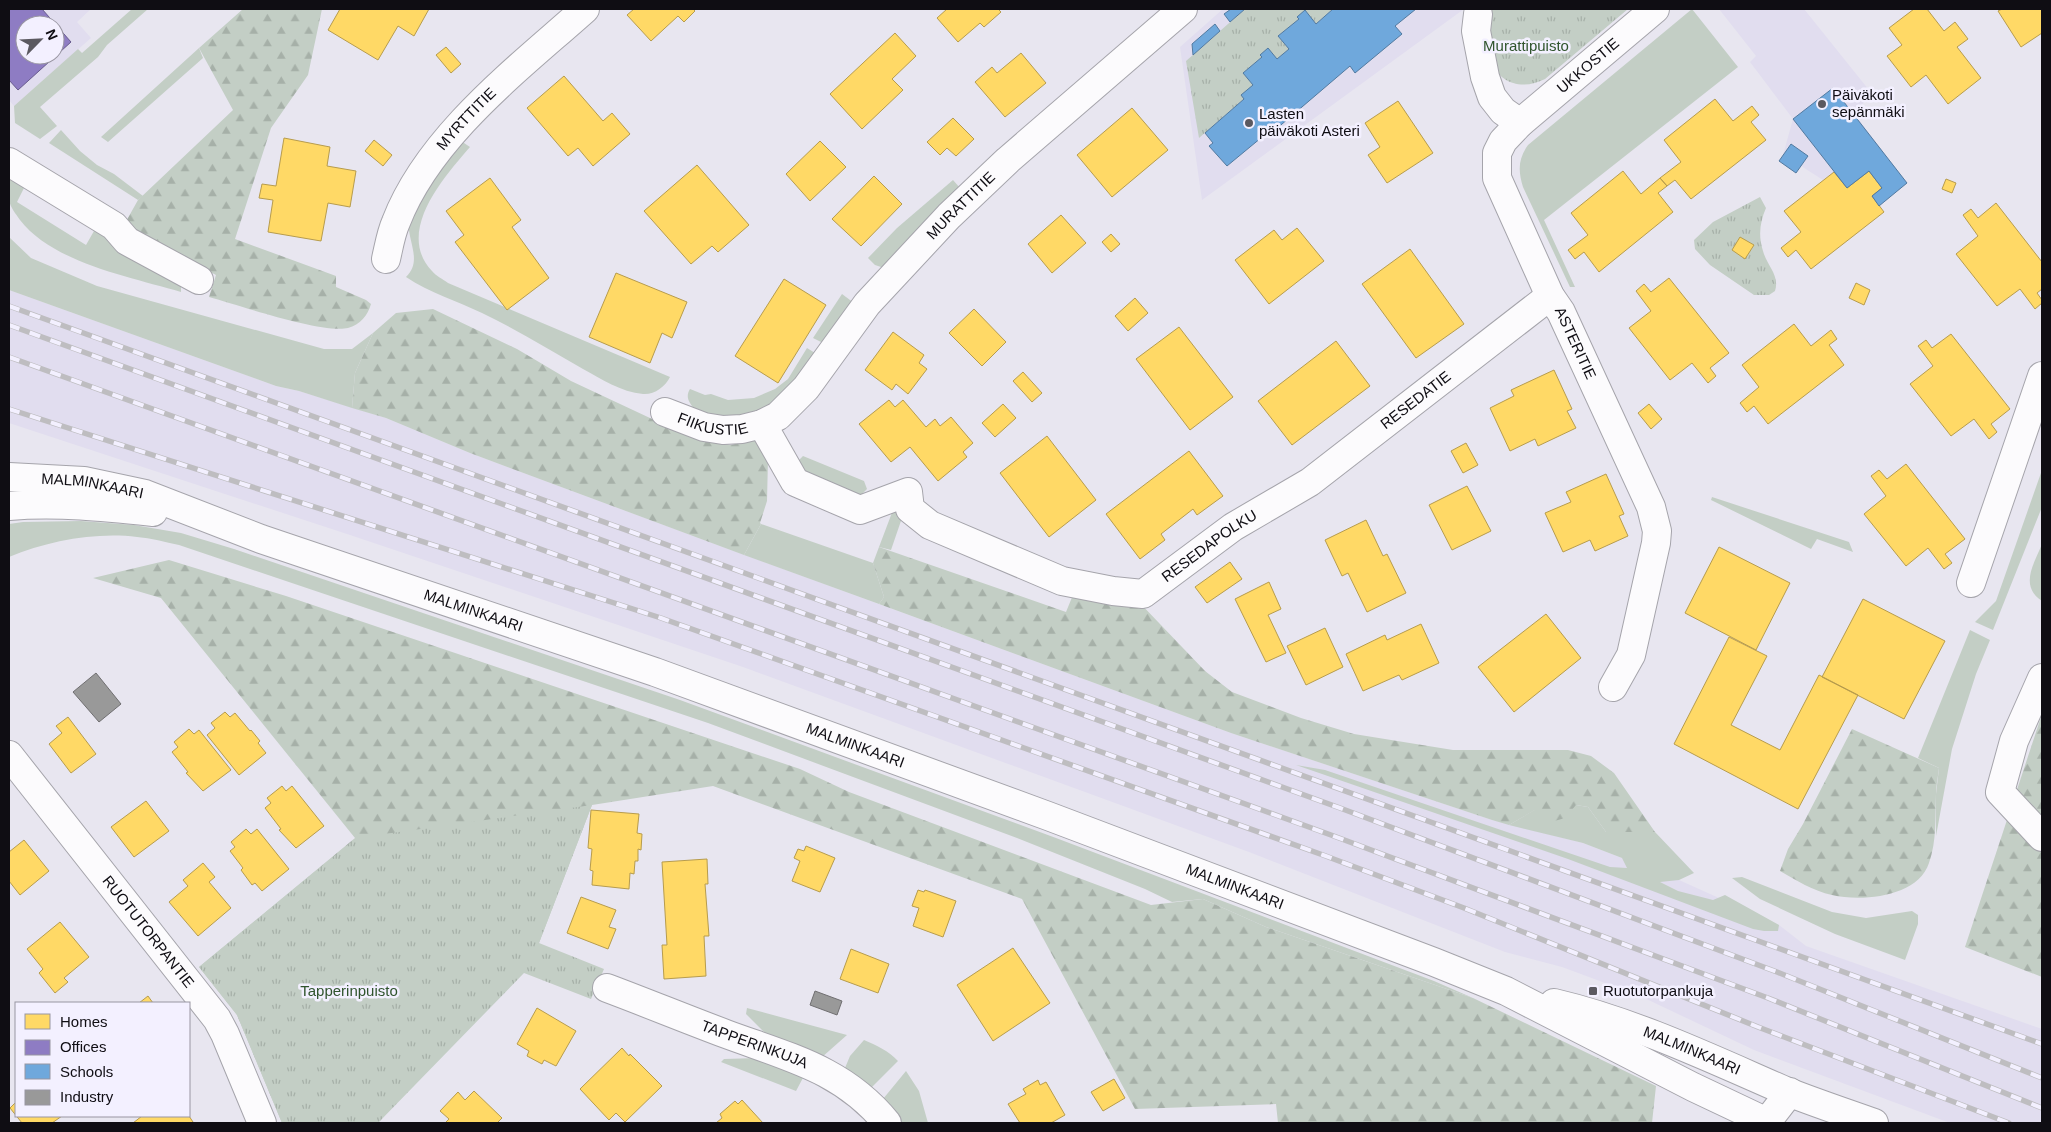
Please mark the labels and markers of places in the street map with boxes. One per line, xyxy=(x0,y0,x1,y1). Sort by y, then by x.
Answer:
place label: Päiväkoti sepänmäki xyxy=(1832,86,1905,120)
marker: Päiväkoti sepänmäki xyxy=(1816,98,1828,110)
place label: Lasten päiväkoti Asteri xyxy=(1259,105,1360,139)
marker: Lasten päiväkoti Asteri xyxy=(1243,117,1255,129)
place label: Ruotutorpankuja xyxy=(1603,982,1714,999)
marker: Ruotutorpankuja xyxy=(1587,985,1599,997)

